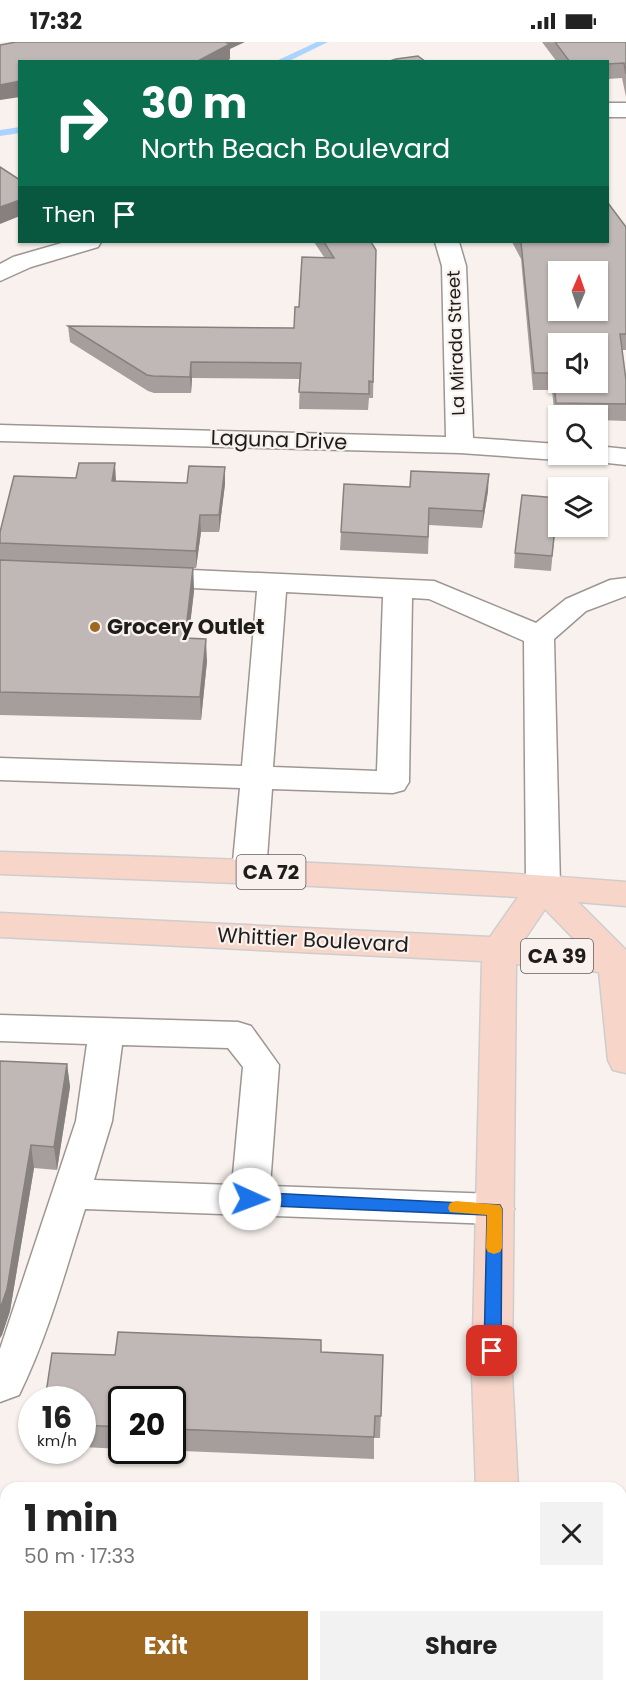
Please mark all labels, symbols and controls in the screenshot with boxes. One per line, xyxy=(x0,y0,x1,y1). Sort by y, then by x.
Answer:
text: 17:32 xyxy=(30,6,82,37)
text: 30 m xyxy=(141,74,247,133)
icon: right xyxy=(42,84,120,162)
text: North Beach Boulevard xyxy=(141,130,450,167)
icon: arrive xyxy=(108,198,141,231)
text: Then xyxy=(42,199,96,230)
north arrow xyxy=(548,261,608,321)
map controls xyxy=(548,261,608,537)
street label: La Mirada Street xyxy=(440,270,471,416)
button: sound xyxy=(548,333,608,393)
button: search xyxy=(548,405,608,465)
street label: Laguna Drive xyxy=(210,423,348,456)
button: layers xyxy=(548,477,608,537)
place label: Grocery Outlet xyxy=(107,612,265,641)
marker: Grocery Outlet xyxy=(88,620,102,634)
road number: CA 72 xyxy=(236,855,306,889)
street label: Whittier Boulevard xyxy=(216,920,410,959)
road number: CA 39 xyxy=(521,939,593,973)
position arrow xyxy=(218,1167,282,1231)
pin xyxy=(466,1325,517,1376)
icon: arrive xyxy=(475,1334,508,1367)
speed limit sign: 20 xyxy=(108,1386,186,1464)
text: 16 xyxy=(42,1396,72,1439)
text: km/h xyxy=(37,1430,77,1451)
text: 1 min xyxy=(24,1493,118,1544)
button: close xyxy=(540,1502,603,1565)
text: 50 m · 17:33 xyxy=(24,1542,135,1570)
button: Exit xyxy=(24,1611,308,1680)
button: Share xyxy=(320,1611,603,1680)

